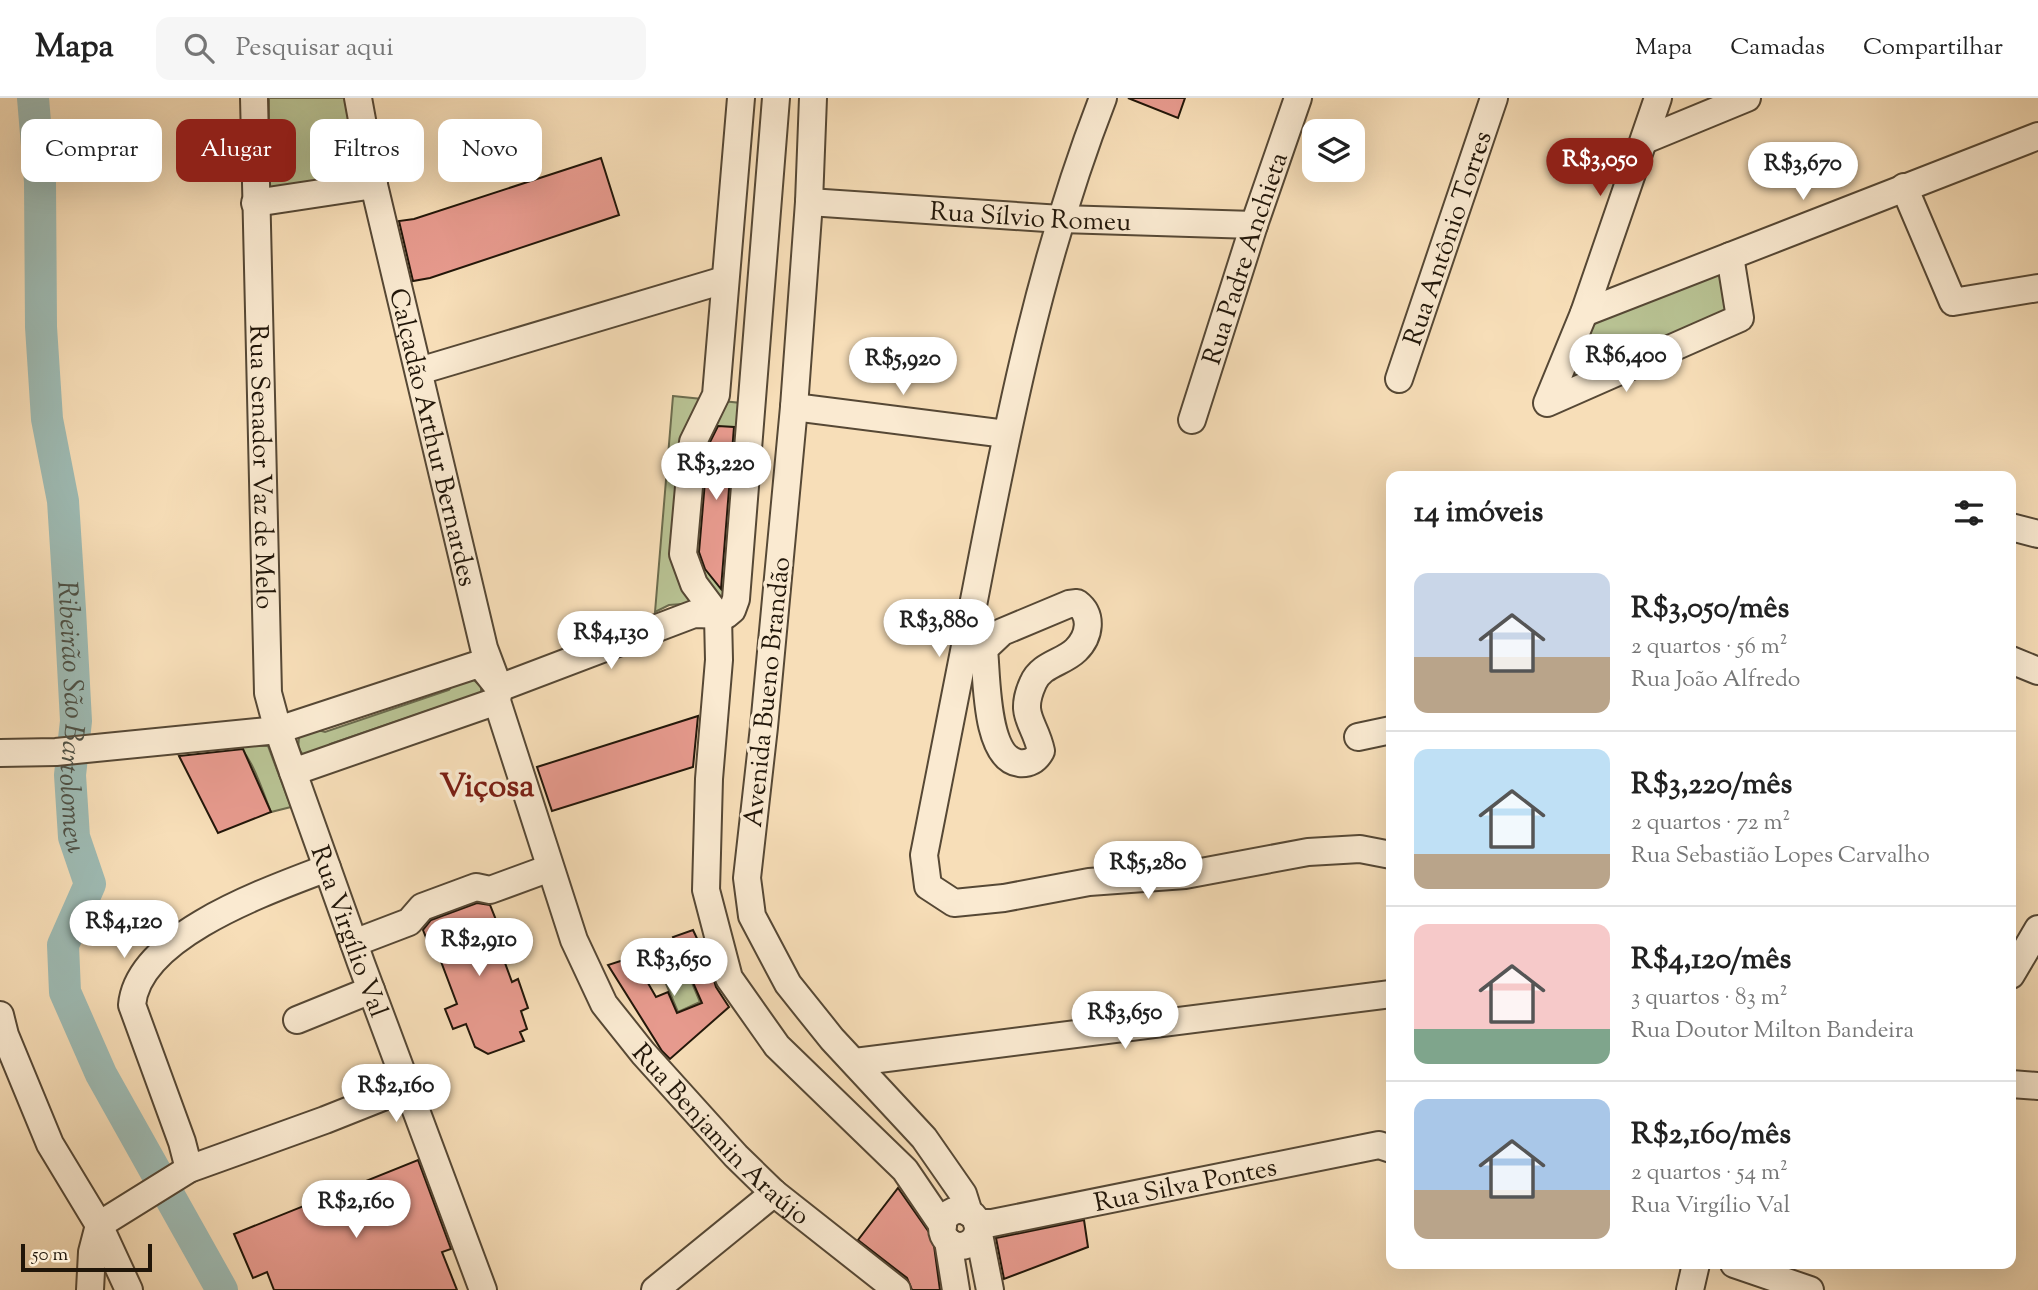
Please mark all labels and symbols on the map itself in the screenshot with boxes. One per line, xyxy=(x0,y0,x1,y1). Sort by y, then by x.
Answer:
street label: Rua Antônio Torres xyxy=(1396,126,1503,351)
pin: R$3,050 xyxy=(1535,139,1665,198)
pin: R$3,670 xyxy=(1738,142,1868,202)
street label: Rua Padre Anchieta xyxy=(1195,148,1299,370)
street label: Rua Sílvio Romeu xyxy=(929,194,1132,242)
street label: Calçadão Arthur Bernardes xyxy=(378,285,485,590)
street label: Rua Senador Vaz de Melo xyxy=(238,324,282,610)
pin: R$6,400 xyxy=(1561,334,1691,394)
pin: R$5,920 xyxy=(838,338,968,397)
pin: R$3,220 xyxy=(651,442,781,502)
street label: Avenida Bueno Brandão xyxy=(736,555,801,829)
water label: Ribeirão São Bartolomeu xyxy=(45,580,95,859)
pin: R$3,880 xyxy=(874,600,1004,659)
pin: R$4,130 xyxy=(546,612,676,671)
district label: Viçosa xyxy=(439,764,535,812)
street label: Rua Virgílio Val xyxy=(300,841,396,1023)
pin: R$5,280 xyxy=(1083,842,1213,901)
pin: R$4,120 xyxy=(59,900,189,960)
pin: R$2,910 xyxy=(414,918,544,978)
pin: R$3,650 xyxy=(609,939,739,998)
pin: R$3,650 xyxy=(1060,992,1190,1051)
street label: Rua Benjamin Araújo xyxy=(622,1036,817,1235)
pin: R$2,160 xyxy=(331,1065,461,1124)
street label: Rua Silva Pontes xyxy=(1091,1150,1280,1223)
pin: R$2,160 xyxy=(291,1180,421,1240)
scale bar xyxy=(21,1241,152,1273)

